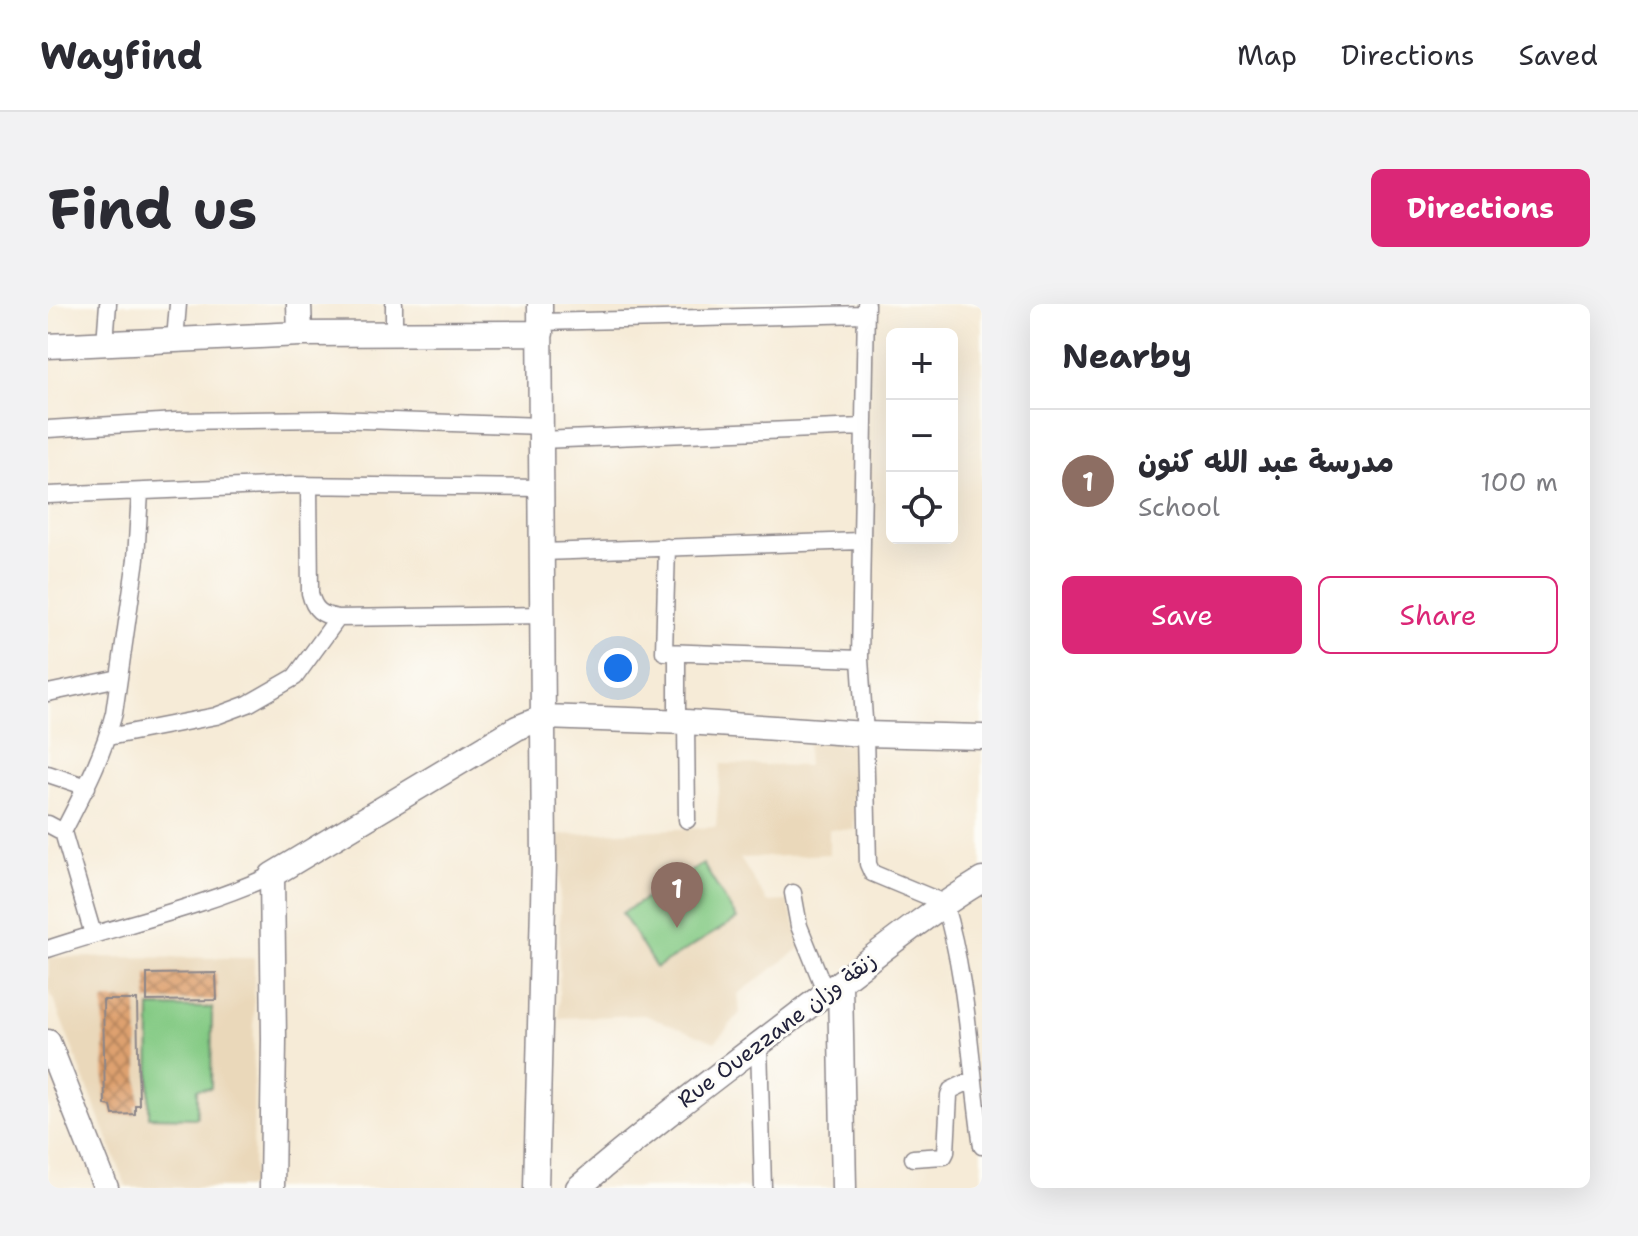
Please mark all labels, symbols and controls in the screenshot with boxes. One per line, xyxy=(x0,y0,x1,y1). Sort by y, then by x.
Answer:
text: Wayfind xyxy=(40,30,203,81)
text: Map xyxy=(1237,36,1297,74)
text: Directions xyxy=(1341,36,1475,74)
text: Saved xyxy=(1519,36,1598,74)
button: Directions xyxy=(1371,169,1590,247)
text: Find us xyxy=(48,171,257,246)
map controls xyxy=(886,328,958,544)
button: + xyxy=(886,328,958,400)
text: Nearby xyxy=(1062,333,1192,379)
button: − xyxy=(886,400,958,472)
text: مدرسة عبد الله كنون xyxy=(1138,441,1394,482)
text: 1 xyxy=(1082,464,1094,499)
text: 100 m xyxy=(1480,464,1558,499)
button: locate xyxy=(886,472,958,544)
text: School xyxy=(1138,489,1220,524)
button: Save xyxy=(1062,576,1302,654)
button: Share xyxy=(1318,576,1558,654)
your location xyxy=(598,648,638,688)
pin: 1 xyxy=(651,862,703,928)
street label: Rue Ouezzane زنقة وزان xyxy=(672,946,882,1114)

